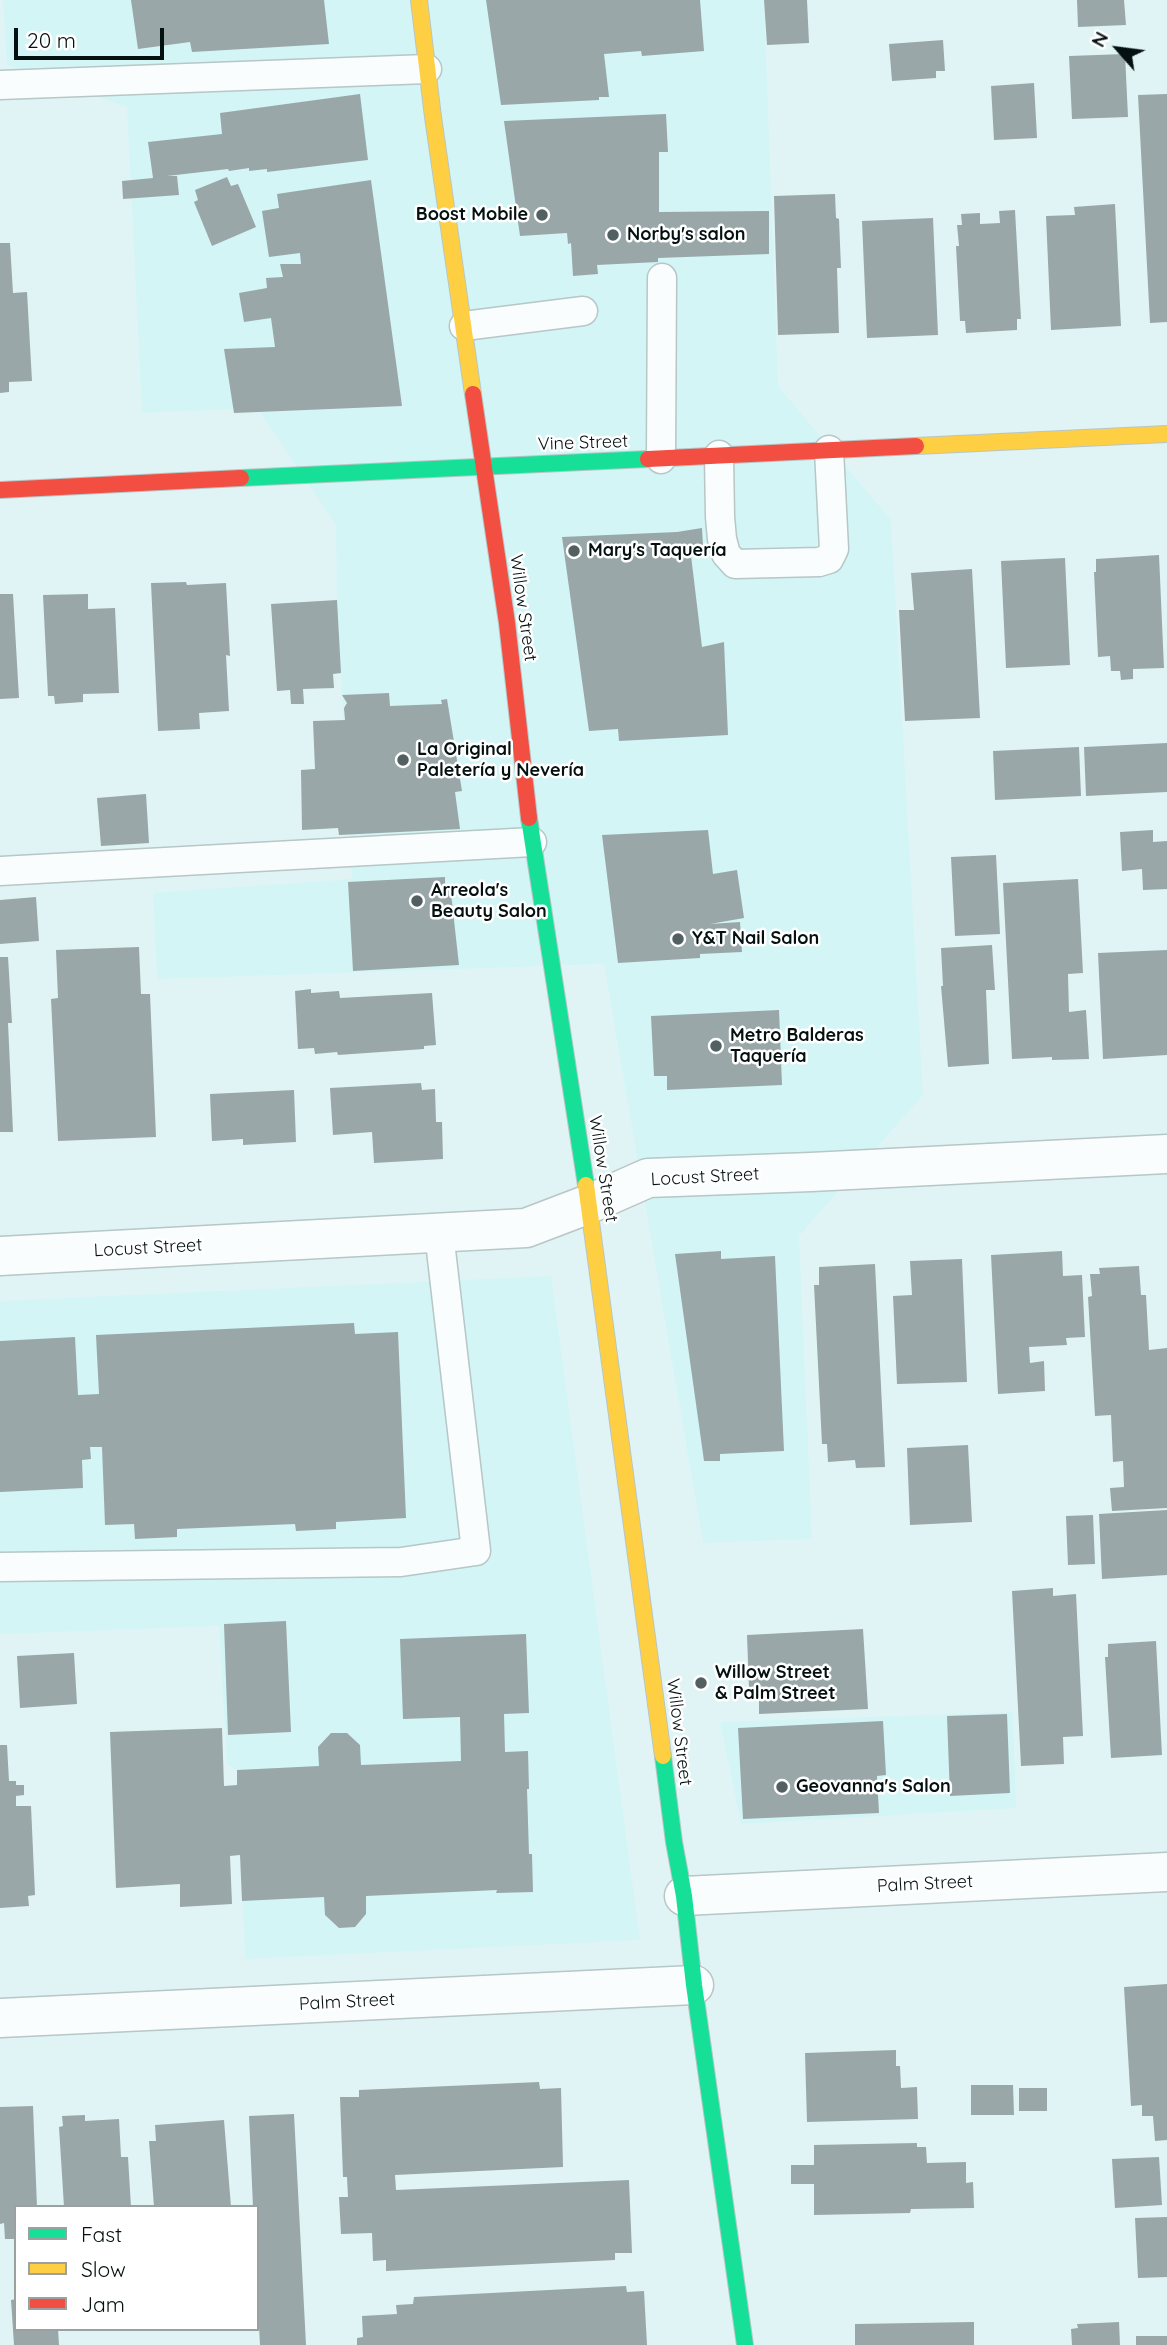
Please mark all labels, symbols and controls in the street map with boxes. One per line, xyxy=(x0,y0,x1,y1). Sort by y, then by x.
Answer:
scale bar xyxy=(18,14,168,58)
north arrow xyxy=(1083,14,1153,84)
text: 20 m xyxy=(27,27,76,53)
text: N xyxy=(1086,27,1113,51)
place label: Boost Mobile xyxy=(416,204,528,226)
marker: Boost Mobile xyxy=(534,207,550,223)
place label: Norby's salon xyxy=(627,224,745,246)
marker: Norby's salon xyxy=(605,227,621,243)
street label: Vine Street xyxy=(537,431,629,455)
place label: Mary's Taquería xyxy=(588,540,727,562)
marker: Mary's Taquería xyxy=(566,543,582,559)
street label: Willow Street xyxy=(505,553,541,663)
place label: La Original Paletería y Nevería xyxy=(417,739,584,782)
marker: La Original Paletería y Nevería xyxy=(395,752,411,768)
place label: Arreola's Beauty Salon xyxy=(431,880,547,922)
marker: Arreola's Beauty Salon xyxy=(409,893,425,909)
place label: Y&T Nail Salon xyxy=(692,928,819,950)
marker: Y&T Nail Salon xyxy=(670,931,686,947)
place label: Metro Balderas Taquería xyxy=(730,1025,864,1068)
marker: Metro Balderas Taquería xyxy=(708,1038,724,1054)
street label: Willow Street xyxy=(584,1114,622,1224)
street label: Locust Street xyxy=(650,1163,760,1191)
street label: Locust Street xyxy=(93,1234,203,1262)
place label: Willow Street & Palm Street xyxy=(715,1662,835,1704)
marker: Willow Street & Palm Street xyxy=(693,1675,709,1691)
street label: Willow Street xyxy=(662,1677,696,1787)
place label: Geovanna's Salon xyxy=(796,1776,951,1798)
marker: Geovanna's Salon xyxy=(774,1779,790,1795)
street label: Palm Street xyxy=(876,1871,974,1897)
street label: Palm Street xyxy=(298,1989,396,2015)
legend xyxy=(14,2205,259,2331)
text: Fast xyxy=(81,2221,122,2247)
text: Slow xyxy=(81,2256,126,2282)
text: Jam xyxy=(81,2291,125,2317)

